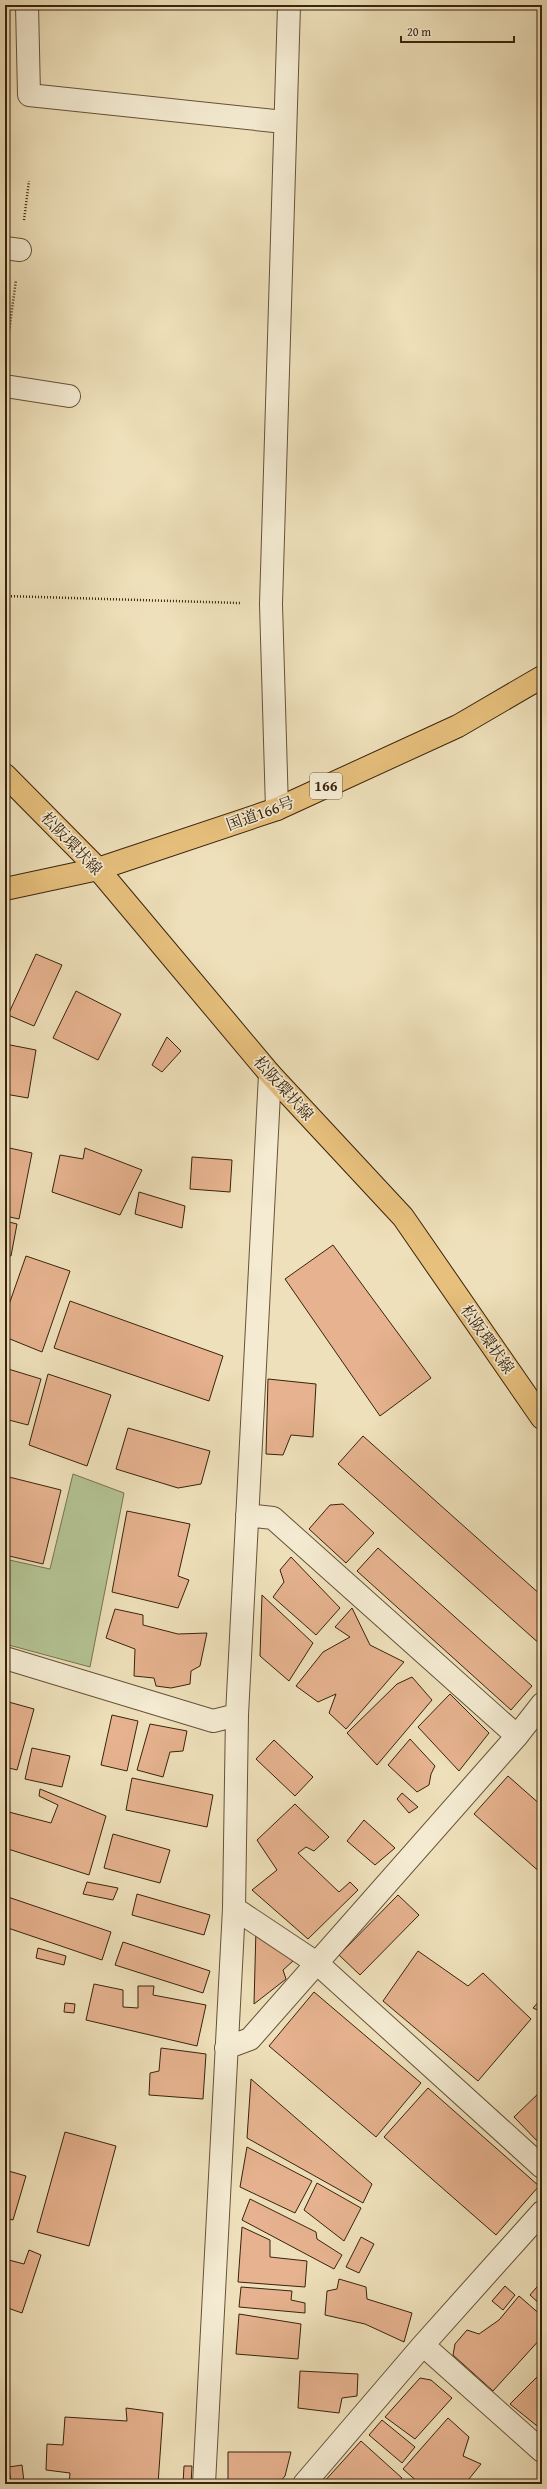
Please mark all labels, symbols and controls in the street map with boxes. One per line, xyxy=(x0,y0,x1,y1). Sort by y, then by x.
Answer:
scale bar xyxy=(401,18,514,44)
text: 20 m xyxy=(407,23,431,40)
road number: 166 xyxy=(310,773,342,799)
street label: 国道166号 xyxy=(222,790,298,836)
street label: 松阪環状線 xyxy=(36,806,108,880)
street label: 松阪環状線 xyxy=(248,1050,320,1126)
street label: 松阪環状線 xyxy=(455,1299,521,1379)

